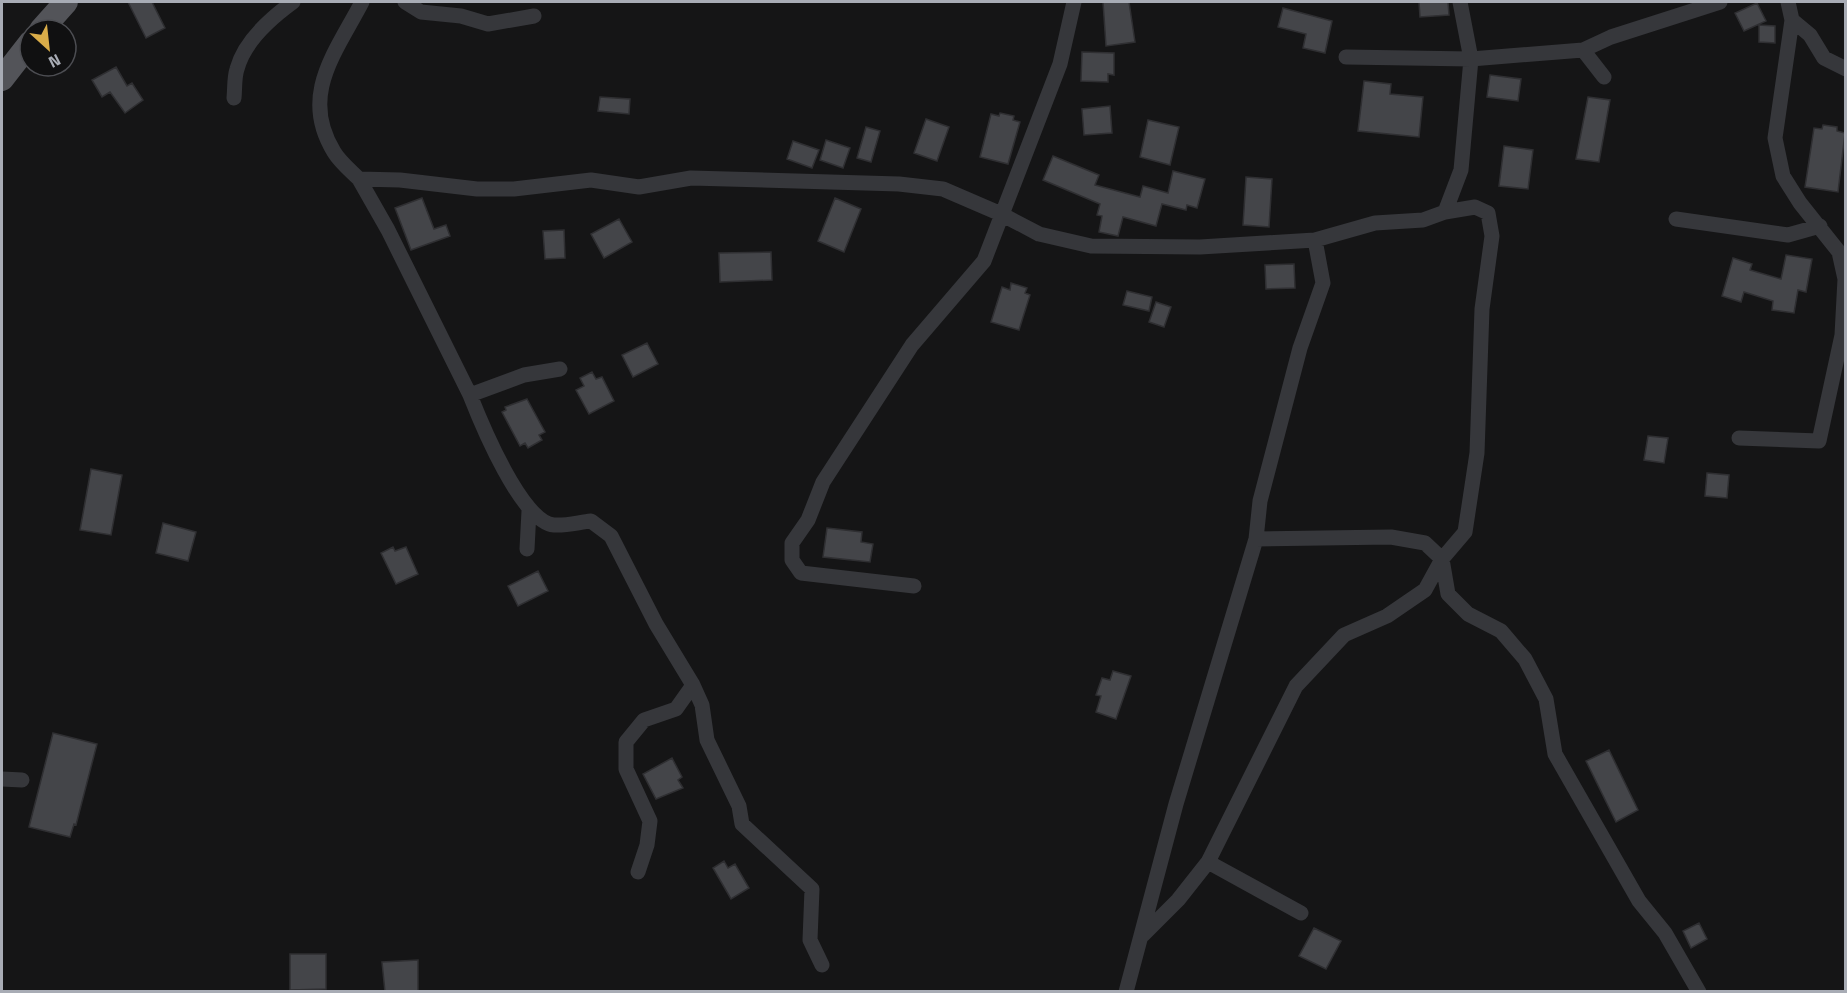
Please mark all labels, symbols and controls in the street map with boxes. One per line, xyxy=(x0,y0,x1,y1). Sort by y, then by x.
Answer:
north arrow xyxy=(18,18,78,78)
text: N xyxy=(44,48,65,75)

